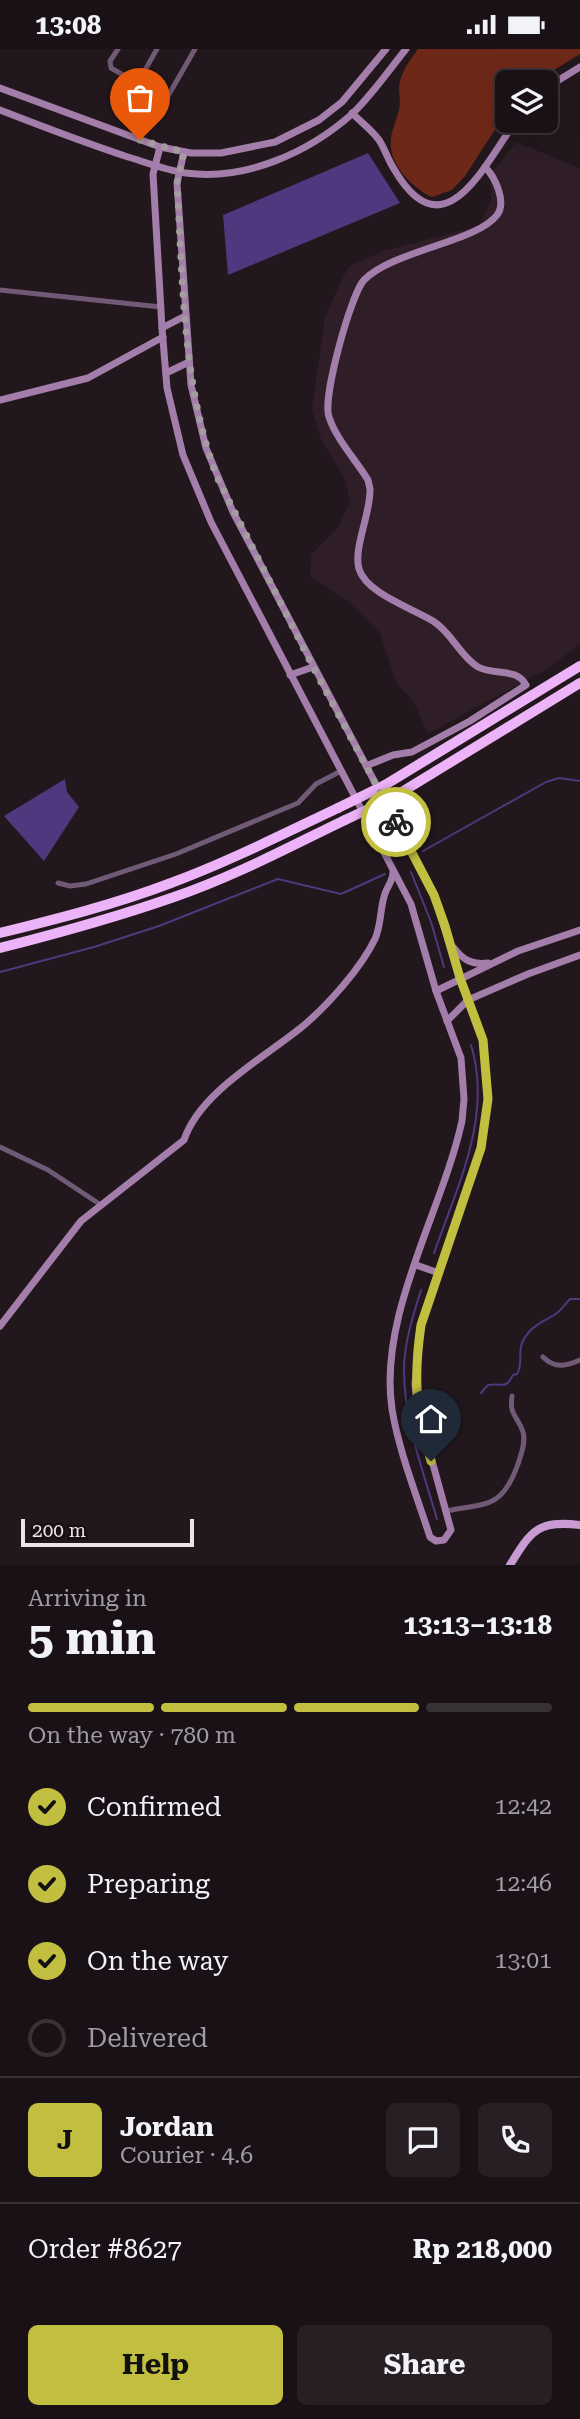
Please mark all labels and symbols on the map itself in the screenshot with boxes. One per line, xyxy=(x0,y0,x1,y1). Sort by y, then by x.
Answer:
pin xyxy=(110,68,170,140)
courier xyxy=(361,787,431,857)
pin xyxy=(401,1389,461,1461)
scale bar xyxy=(21,1516,194,1548)

